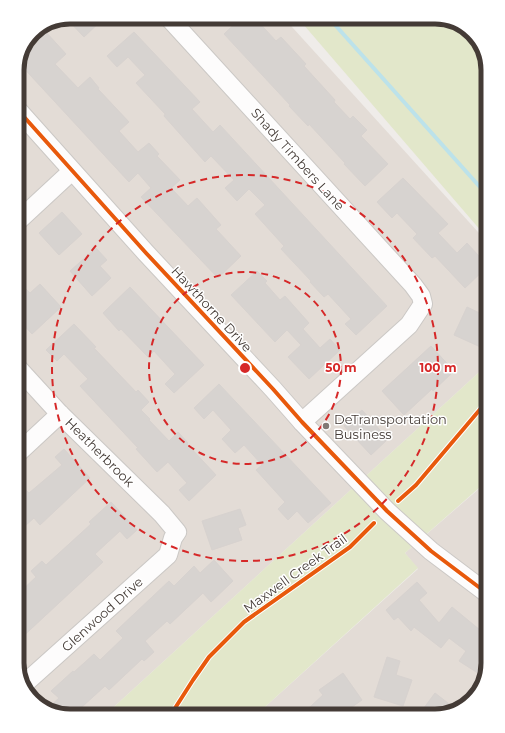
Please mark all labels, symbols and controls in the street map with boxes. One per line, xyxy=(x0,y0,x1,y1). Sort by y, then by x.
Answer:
street label: Shady Timbers Lane xyxy=(248,105,348,214)
street label: Hawthorne Drive xyxy=(168,263,256,355)
text: 50 m xyxy=(325,360,357,375)
text: 100 m xyxy=(420,360,456,375)
centre of rings xyxy=(238,361,252,375)
place label: DeTransportation Business xyxy=(334,411,447,442)
street label: Heatherbrook xyxy=(62,414,138,490)
marker: DeTransportation Business xyxy=(321,421,331,431)
street label: Maxwell Creek Trail xyxy=(240,530,350,616)
street label: Glenwood Drive xyxy=(58,573,146,655)

